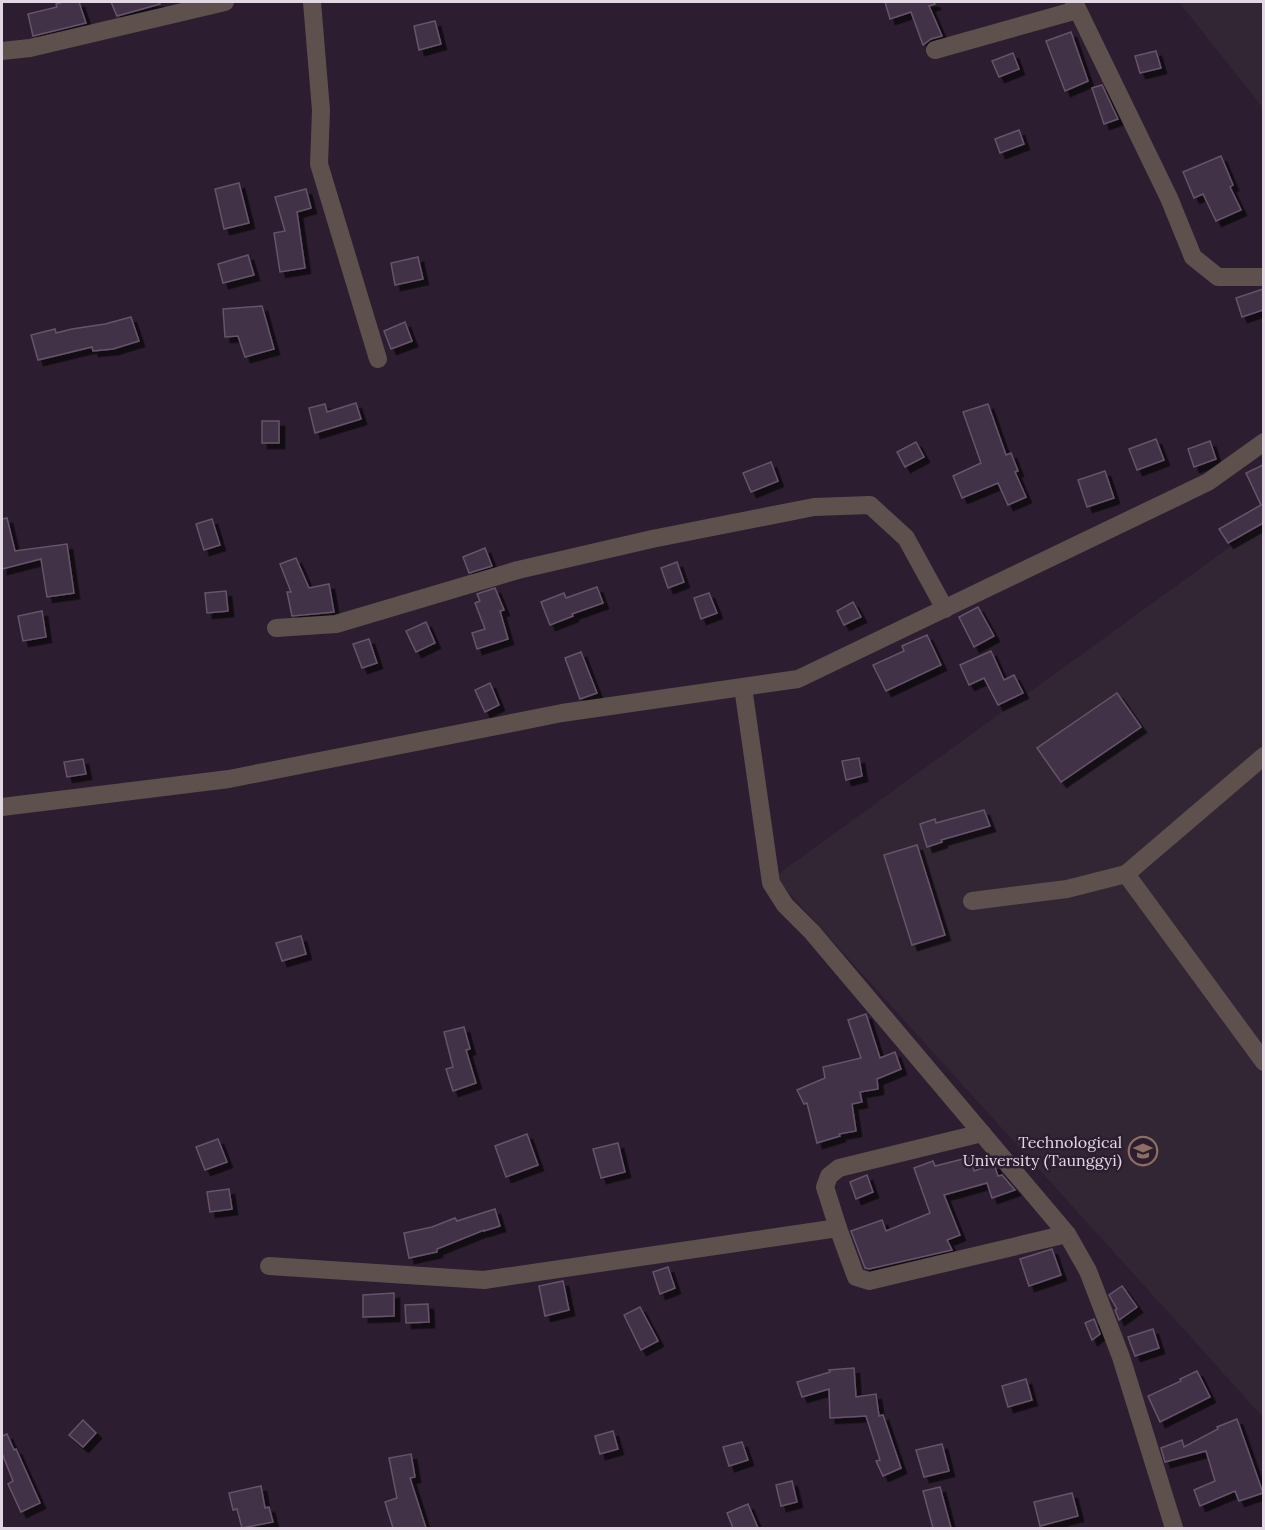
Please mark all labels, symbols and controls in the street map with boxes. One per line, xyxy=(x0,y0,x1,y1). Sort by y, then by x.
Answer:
place label: Technological University (Taunggyi) xyxy=(963,1132,1122,1171)
school or university icon: Technological University (Taunggyi) xyxy=(1127,1135,1159,1167)

